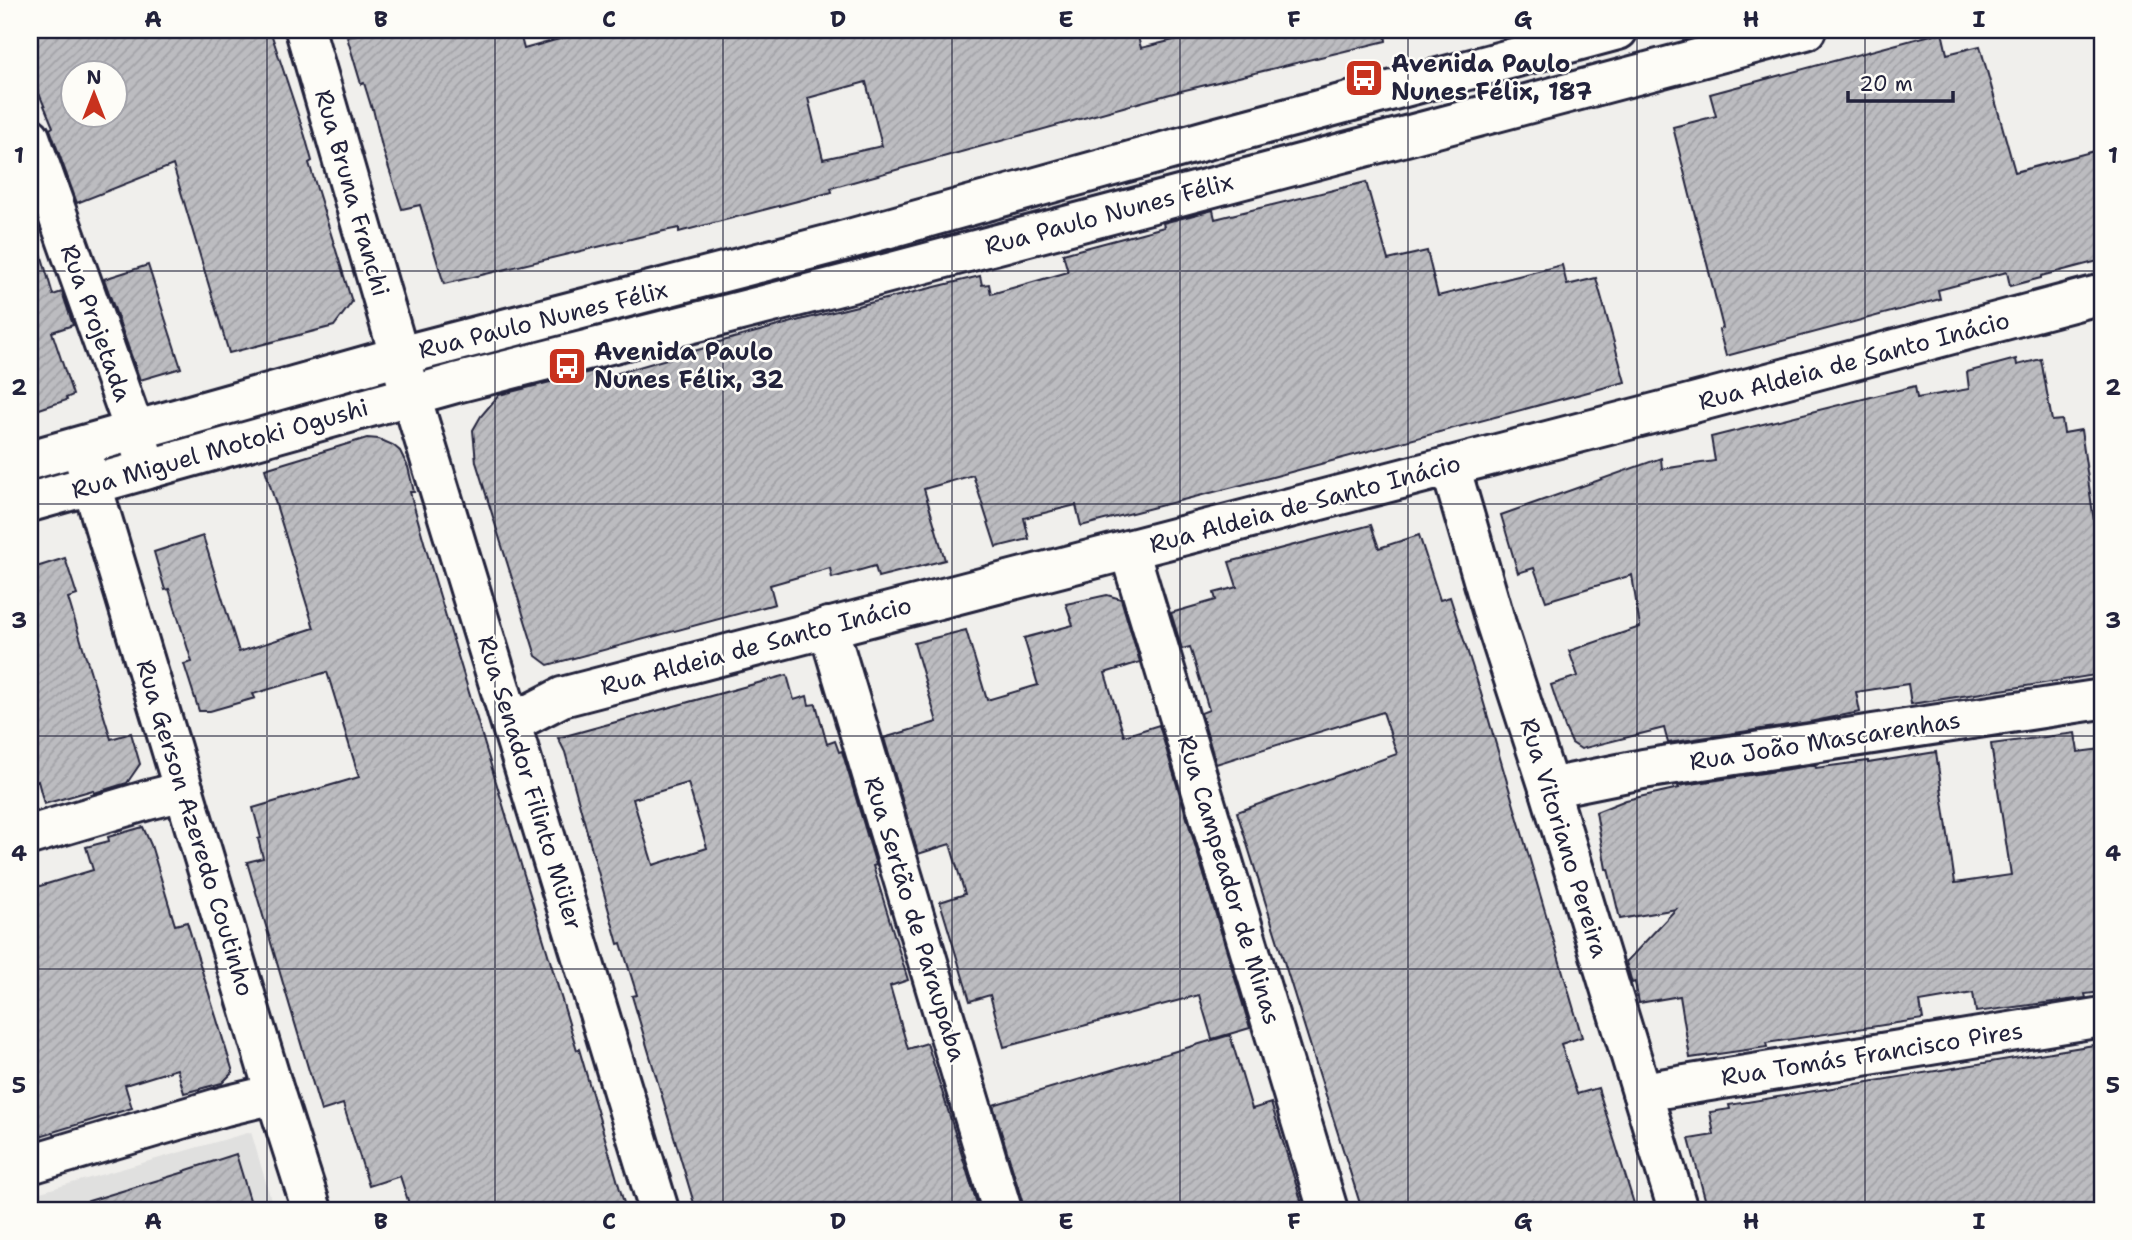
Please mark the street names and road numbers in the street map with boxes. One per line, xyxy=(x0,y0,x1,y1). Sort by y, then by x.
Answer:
street label: Rua Bruna Franchi xyxy=(307,86,397,300)
street label: Rua Paulo Nunes Félix xyxy=(981,165,1237,263)
street label: Rua Projetada xyxy=(53,240,139,406)
street label: Rua Paulo Nunes Félix xyxy=(415,274,671,366)
street label: Rua Aldeia de Santo Inácio xyxy=(1695,304,2013,418)
street label: Rua Miguel Motoki Ogushi xyxy=(68,391,372,507)
street label: Rua Aldeia de Santo Inácio xyxy=(1146,447,1464,561)
street label: Rua Aldeia de Santo Inácio xyxy=(597,589,915,703)
street label: Rua Senador Filinto Müler xyxy=(470,632,590,934)
street label: Rua Gerson Azeredo Coutinho xyxy=(128,656,262,1000)
street label: Rua João Mascarenhas xyxy=(1687,704,1963,778)
street label: Rua Vitoriano Pereira xyxy=(1512,714,1616,962)
street label: Rua Campeador de Minas xyxy=(1170,732,1288,1028)
street label: Rua Sertão de Paraupaba xyxy=(856,773,974,1065)
street label: Rua Tomás Francisco Pires xyxy=(1719,1014,2025,1094)

